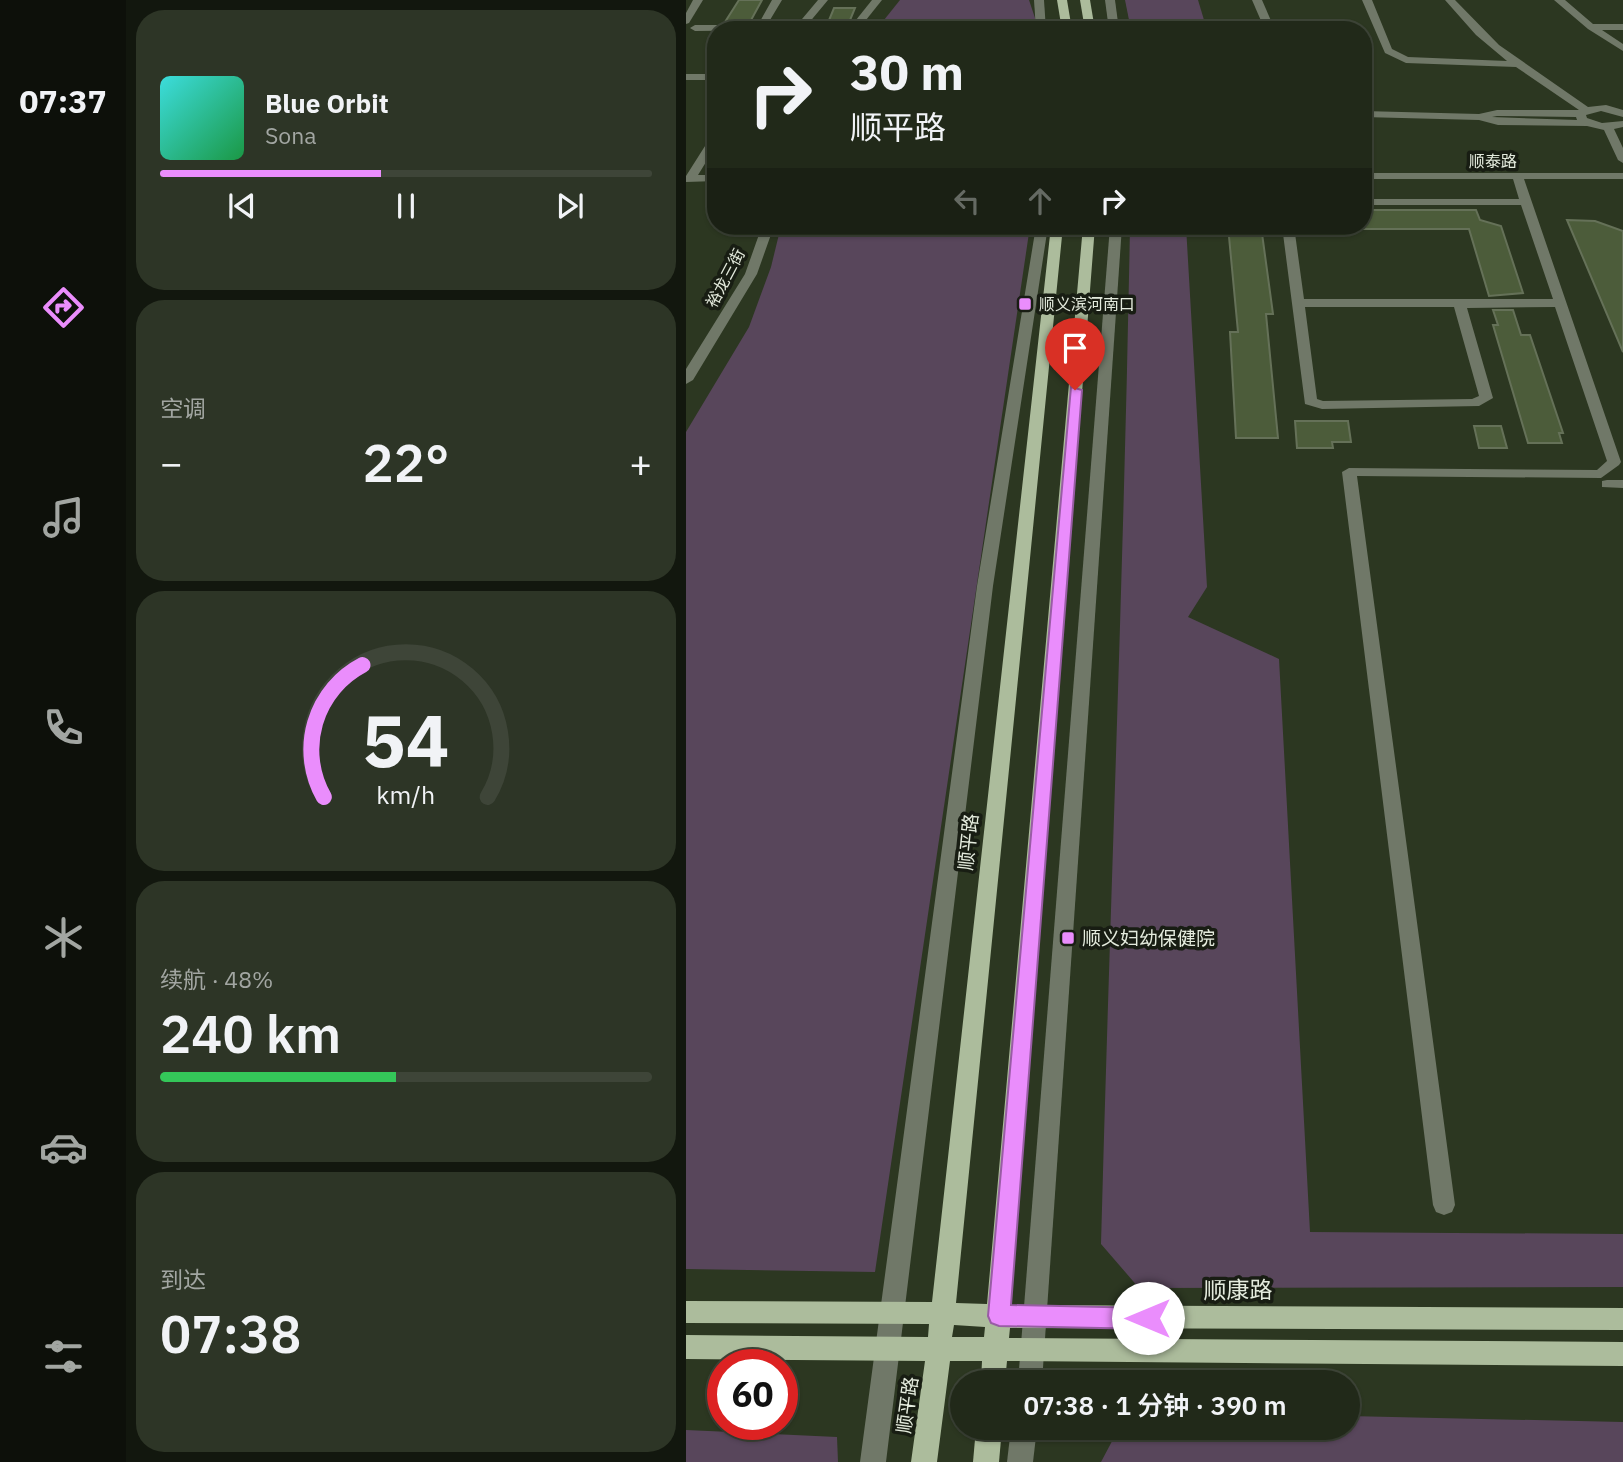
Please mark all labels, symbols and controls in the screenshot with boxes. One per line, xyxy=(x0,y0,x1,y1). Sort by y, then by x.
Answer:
text: 30 m xyxy=(850,40,964,103)
icon: right xyxy=(735,49,826,140)
text: 07:37 xyxy=(19,80,107,122)
text: Blue Orbit xyxy=(265,86,389,120)
text: 顺平路 xyxy=(850,106,946,148)
text: Sona xyxy=(265,120,317,150)
street label: 顺泰路 xyxy=(1469,151,1517,171)
icon: left xyxy=(948,182,986,220)
icon: ahead xyxy=(1021,182,1059,220)
icon: right xyxy=(1094,182,1132,220)
icon: previous xyxy=(223,187,261,225)
icon: pause xyxy=(387,187,425,225)
icon: next xyxy=(551,187,589,225)
street label: 裕龙三街 xyxy=(701,245,749,311)
icon: directions xyxy=(39,283,88,332)
place label: 顺义滨河南口 xyxy=(1039,294,1135,314)
marker: 顺义滨河南口 xyxy=(1017,296,1033,312)
pin xyxy=(1045,318,1105,390)
icon: arrive xyxy=(1056,329,1094,367)
text: 空调 xyxy=(160,393,206,423)
text: 22° xyxy=(363,429,449,496)
text: − xyxy=(160,438,183,487)
text: + xyxy=(629,438,652,487)
icon: music xyxy=(39,493,88,542)
text: 54 xyxy=(362,692,450,787)
icon: phone xyxy=(39,703,88,752)
text: km/h xyxy=(377,778,435,811)
street label: 顺平路 xyxy=(953,812,983,872)
icon: climate xyxy=(39,913,88,962)
place label: 顺义妇幼保健院 xyxy=(1082,926,1215,950)
marker: 顺义妇幼保健院 xyxy=(1060,930,1076,946)
text: 续航 · 48% xyxy=(160,964,273,994)
text: 240 km xyxy=(160,1000,341,1067)
icon: car xyxy=(39,1123,88,1172)
text: 到达 xyxy=(160,1264,206,1294)
street label: 顺康路 xyxy=(1204,1274,1273,1304)
position arrow xyxy=(1111,1281,1185,1355)
text: 07:38 xyxy=(160,1300,301,1367)
icon: filters xyxy=(39,1332,88,1381)
speed limit sign: 60 xyxy=(707,1349,798,1440)
street label: 顺平路 xyxy=(891,1375,923,1435)
text: 07:38 · 1 分钟 · 390 m xyxy=(1023,1388,1287,1422)

